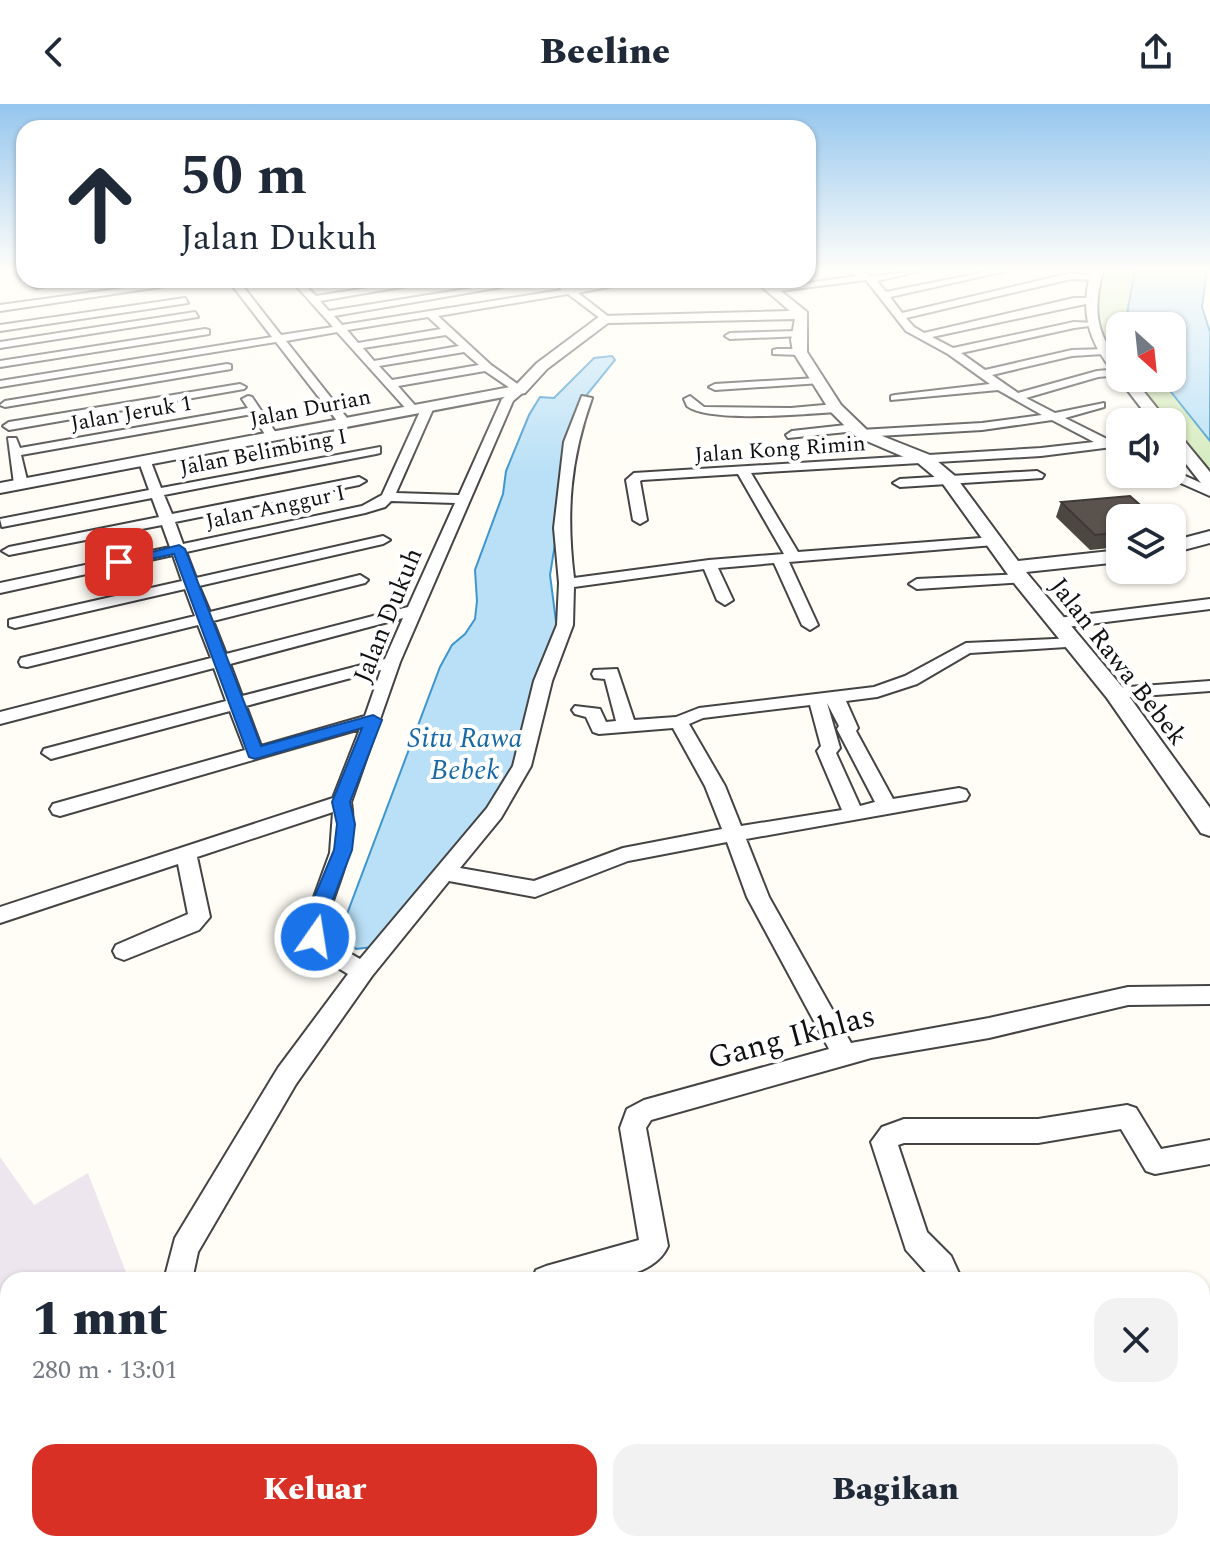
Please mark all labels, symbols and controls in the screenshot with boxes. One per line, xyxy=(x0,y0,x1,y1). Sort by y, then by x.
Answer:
text: Beeline xyxy=(540,25,670,80)
icon: back xyxy=(32,30,76,74)
icon: share xyxy=(1134,30,1178,74)
text: 50 m xyxy=(180,134,307,219)
icon: ahead xyxy=(48,152,152,256)
text: Jalan Dukuh xyxy=(180,211,378,266)
north arrow xyxy=(1106,312,1186,392)
map controls xyxy=(1106,312,1186,584)
street label: Jalan Durian xyxy=(247,381,374,436)
street label: Jalan Jeruk 1 xyxy=(68,387,195,440)
button: sound xyxy=(1106,408,1186,488)
street label: Jalan Belimbing I xyxy=(177,420,350,485)
street label: Jalan Kong Rimin xyxy=(693,427,867,472)
street label: Jalan Anggur I xyxy=(202,477,348,538)
button: layers xyxy=(1106,504,1186,584)
pin xyxy=(85,528,153,596)
icon: arrive xyxy=(97,540,141,584)
street label: Jalan Dukuh xyxy=(343,542,433,689)
street label: Jalan Rawa Bebek xyxy=(1039,569,1197,755)
water label: Situ Rawa Bebek xyxy=(408,717,522,792)
position arrow xyxy=(273,895,357,979)
street label: Gang Ikhlas xyxy=(702,992,881,1083)
text: 1 mnt xyxy=(32,1283,168,1356)
button: close xyxy=(1094,1298,1178,1382)
text: 280 m · 13:01 xyxy=(32,1350,178,1390)
button: Keluar xyxy=(32,1444,597,1536)
button: Bagikan xyxy=(613,1444,1178,1536)

